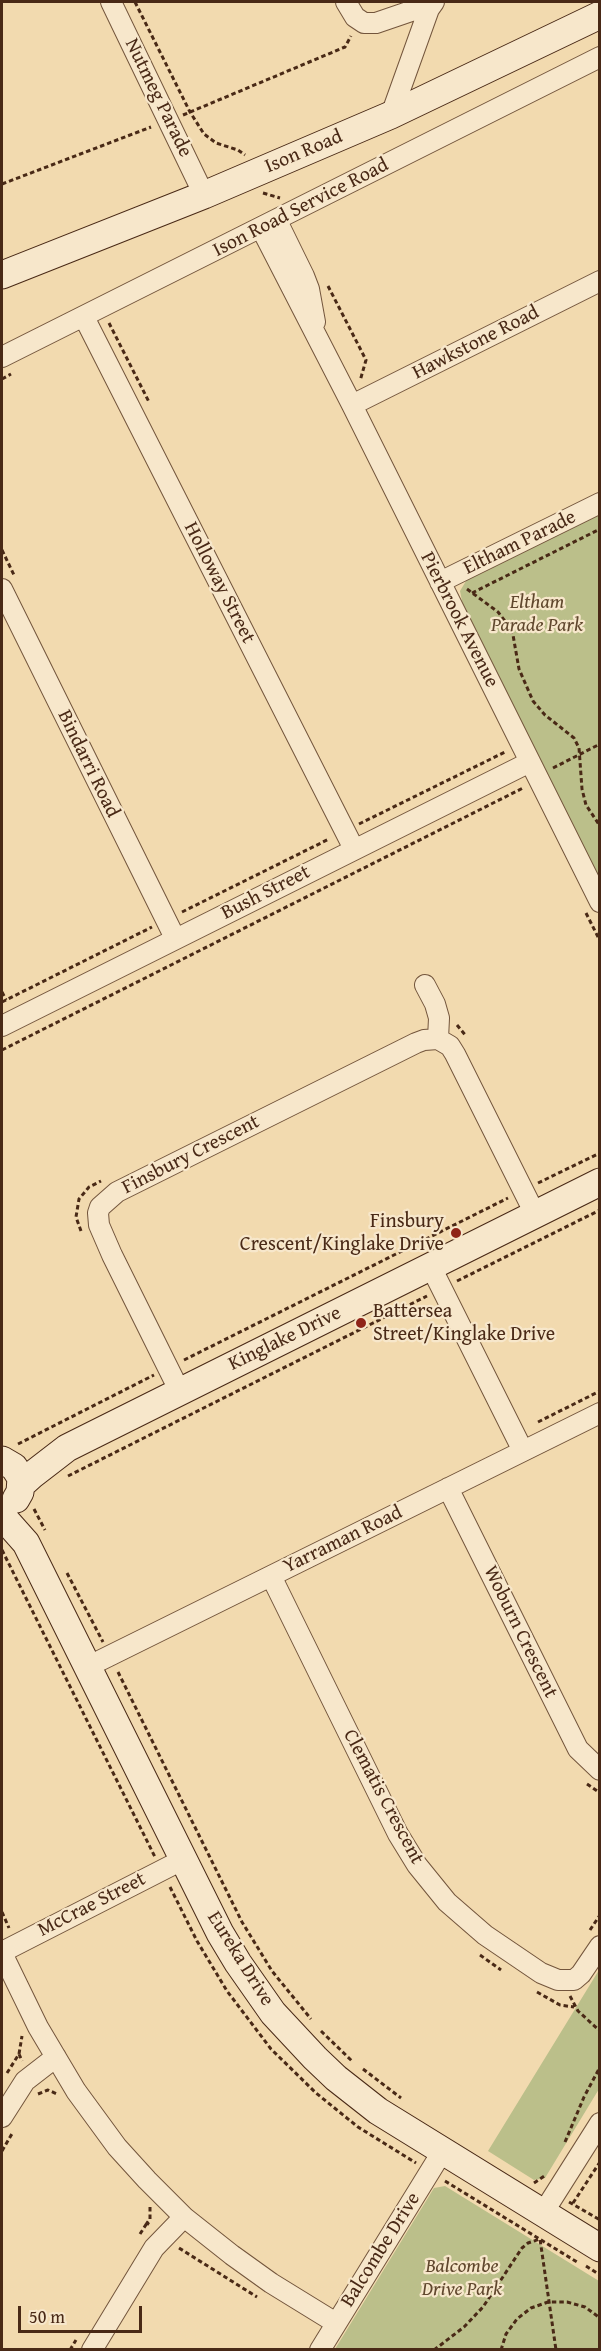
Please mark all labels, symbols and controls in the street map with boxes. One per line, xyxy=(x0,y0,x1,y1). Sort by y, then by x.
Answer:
street label: Nutmeg Parade xyxy=(119,35,197,161)
street label: Ison Road xyxy=(262,125,346,179)
street label: Ison Road Service Road xyxy=(209,153,393,263)
street label: Hawkstone Road xyxy=(409,301,543,385)
street label: Eltham Parade xyxy=(460,505,580,581)
street label: Holloway Street xyxy=(178,518,260,648)
street label: Pierbrook Avenue xyxy=(415,548,503,692)
park label: Eltham Parade Park xyxy=(491,591,583,638)
street label: Bindarri Road xyxy=(52,706,124,822)
street label: Bush Street xyxy=(218,860,314,926)
street label: Finsbury Crescent xyxy=(118,1110,264,1200)
place label: Finsbury Crescent/Kinglake Drive xyxy=(240,1210,444,1257)
marker: Finsbury Crescent/Kinglake Drive xyxy=(449,1226,463,1240)
place label: Battersea Street/Kinglake Drive xyxy=(373,1300,555,1347)
street label: Kinglake Drive xyxy=(225,1301,345,1377)
marker: Battersea Street/Kinglake Drive xyxy=(354,1316,368,1330)
street label: Yarraman Road xyxy=(280,1501,406,1579)
street label: Woburn Crescent xyxy=(478,1562,562,1702)
street label: Clematis Crescent xyxy=(337,1725,429,1869)
street label: McCrae Street xyxy=(34,1868,150,1942)
street label: Eureka Drive xyxy=(201,1907,279,2011)
street label: Balcombe Drive xyxy=(336,2188,426,2312)
park label: Balcombe Drive Park xyxy=(422,2255,502,2302)
scale bar xyxy=(21,2294,146,2332)
text: 50 m xyxy=(29,2303,65,2330)

